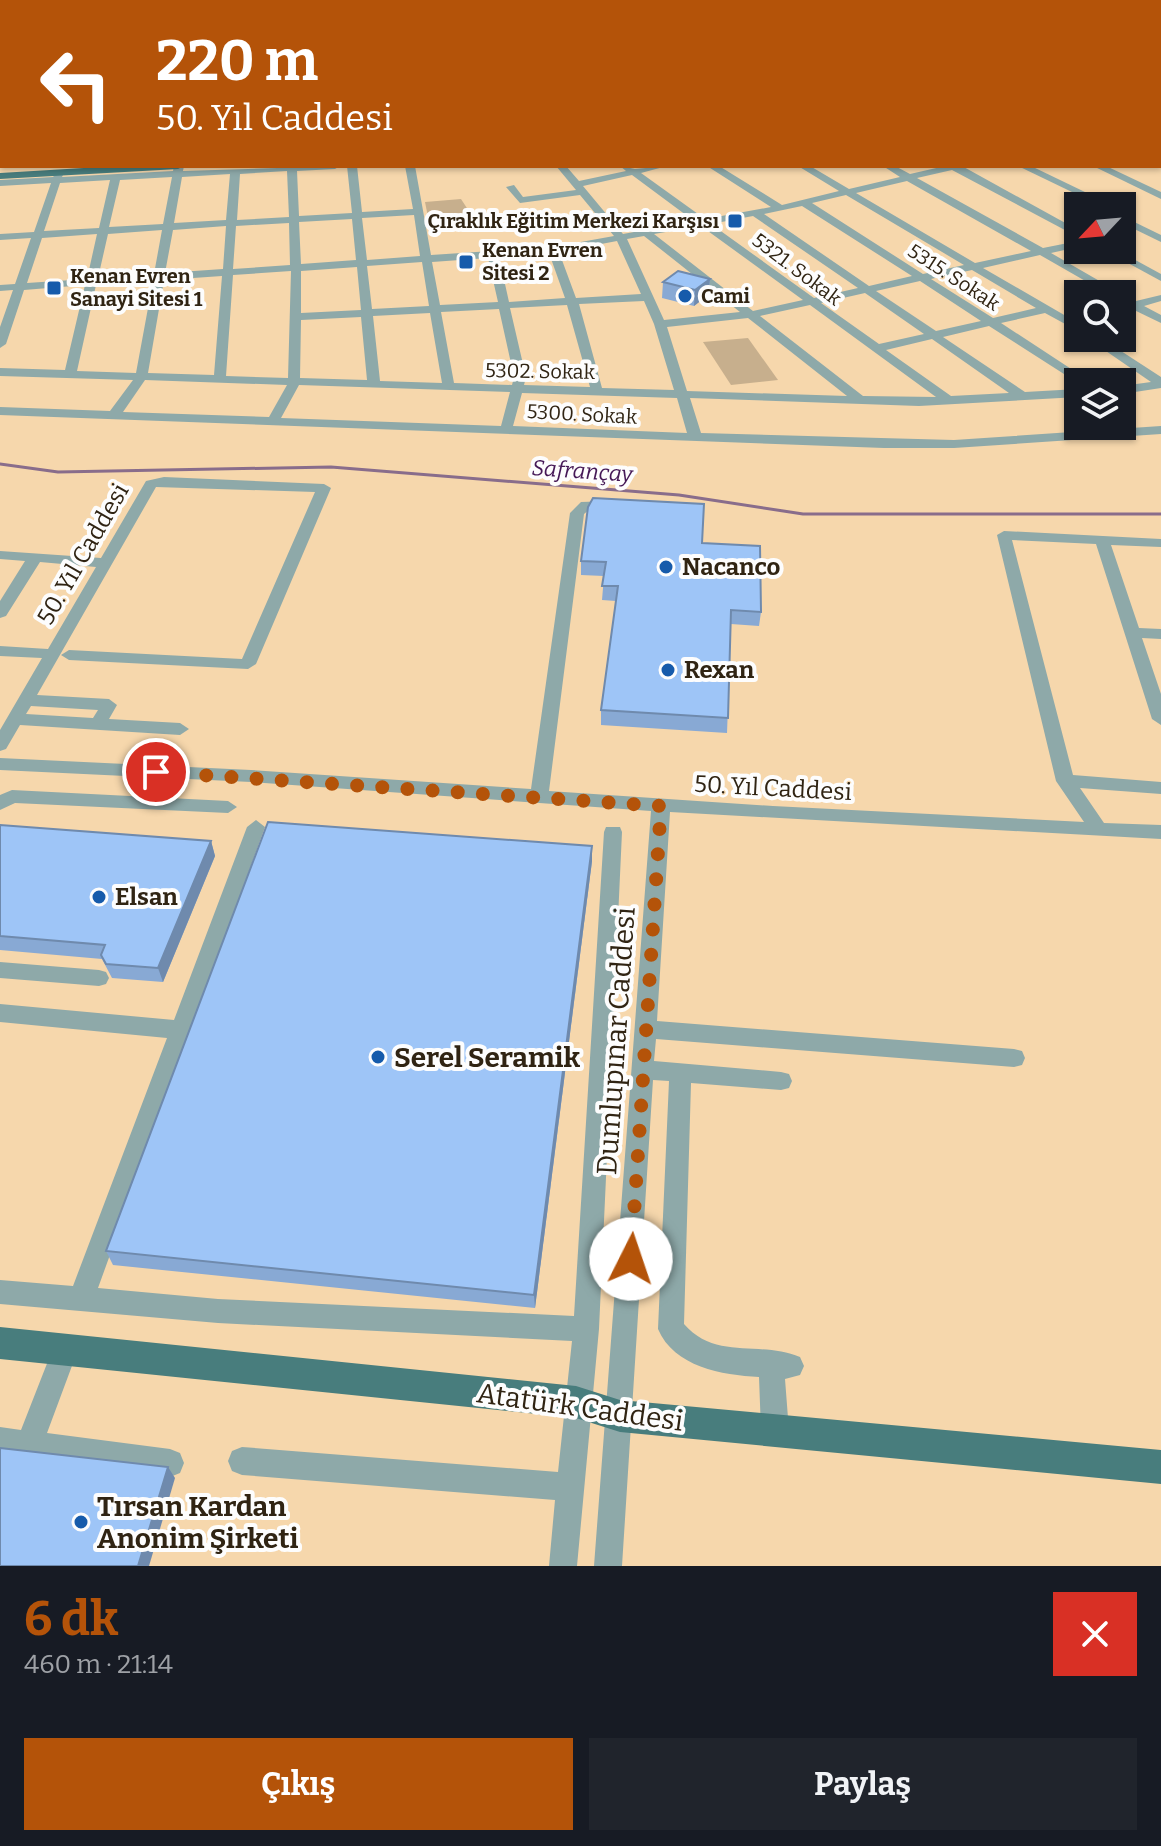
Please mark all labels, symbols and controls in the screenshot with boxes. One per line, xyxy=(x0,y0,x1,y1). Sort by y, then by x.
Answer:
text: 220 m xyxy=(156,28,318,95)
icon: left xyxy=(24,32,128,136)
text: 50. Yıl Caddesi xyxy=(156,96,393,140)
north arrow xyxy=(1064,192,1136,264)
map controls xyxy=(1064,192,1136,440)
place label: Çıraklık Eğitim Merkezi Karşısı xyxy=(428,209,720,233)
marker: Çıraklık Eğitim Merkezi Karşısı xyxy=(726,212,744,230)
street label: 5321. Sokak xyxy=(748,228,847,311)
place label: Kenan Evren Sitesi 2 xyxy=(482,238,603,285)
street label: 5315. Sokak xyxy=(904,238,1005,316)
marker: Kenan Evren Sitesi 2 xyxy=(457,253,475,271)
place label: Kenan Evren Sanayi Sitesi 1 xyxy=(70,264,203,311)
marker: Kenan Evren Sanayi Sitesi 1 xyxy=(45,279,63,297)
button: search xyxy=(1064,280,1136,352)
place label: Cami xyxy=(701,284,751,308)
marker: Cami xyxy=(676,287,694,305)
street label: 5302. Sokak xyxy=(485,358,596,384)
button: layers xyxy=(1064,368,1136,440)
street label: 5300. Sokak xyxy=(526,399,639,429)
water label: Safrançay xyxy=(531,454,635,488)
street label: 50. Yıl Caddesi xyxy=(31,479,135,629)
place label: Nacanco xyxy=(682,553,781,581)
marker: Nacanco xyxy=(657,558,675,576)
place label: Rexan xyxy=(684,656,755,684)
marker: Rexan xyxy=(659,661,677,679)
pin xyxy=(122,738,190,806)
icon: arrive xyxy=(134,750,178,794)
street label: 50. Yıl Caddesi xyxy=(693,770,853,806)
place label: Elsan xyxy=(115,883,178,911)
marker: Elsan xyxy=(90,888,108,906)
street label: Dumlupınar Caddesi xyxy=(590,906,642,1176)
place label: Serel Seramik xyxy=(394,1041,581,1074)
marker: Serel Seramik xyxy=(369,1048,387,1066)
position arrow xyxy=(589,1217,673,1301)
street label: Atatürk Caddesi xyxy=(475,1376,685,1438)
place label: Tırsan Kardan Anonim Şirketi xyxy=(97,1490,299,1555)
marker: Tırsan Kardan Anonim Şirketi xyxy=(72,1513,90,1531)
text: 6 dk xyxy=(24,1590,119,1648)
button: close xyxy=(1053,1592,1137,1676)
text: 460 m · 21:14 xyxy=(24,1649,173,1680)
button: Çıkış xyxy=(24,1738,573,1830)
button: Paylaş xyxy=(589,1738,1137,1830)

